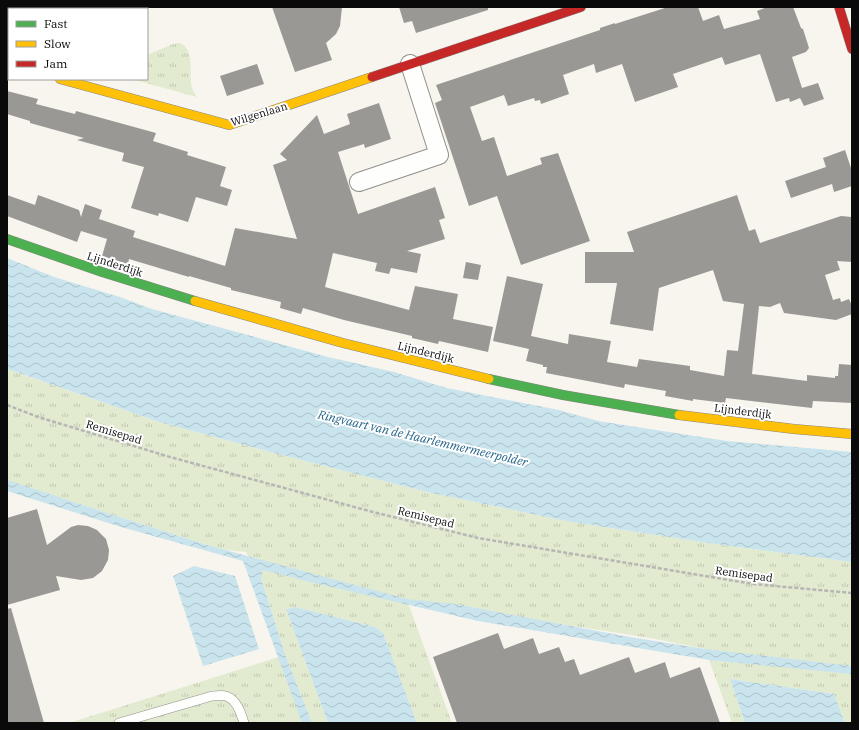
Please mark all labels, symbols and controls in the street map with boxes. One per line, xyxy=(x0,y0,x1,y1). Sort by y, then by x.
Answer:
legend xyxy=(8,8,148,80)
text: Fast xyxy=(44,16,68,31)
text: Slow xyxy=(44,36,71,51)
text: Jam xyxy=(44,56,68,71)
street label: Wilgenlaan xyxy=(229,99,289,129)
street label: Lijnderdijk xyxy=(85,248,145,280)
street label: Lijnderdijk xyxy=(396,338,456,366)
street label: Lijnderdijk xyxy=(713,401,773,422)
water label: Ringvaart van de Haarlemmermeerpolder xyxy=(316,406,530,470)
street label: Remisepad xyxy=(84,417,144,447)
street label: Remisepad xyxy=(396,503,456,531)
street label: Remisepad xyxy=(714,563,774,585)

